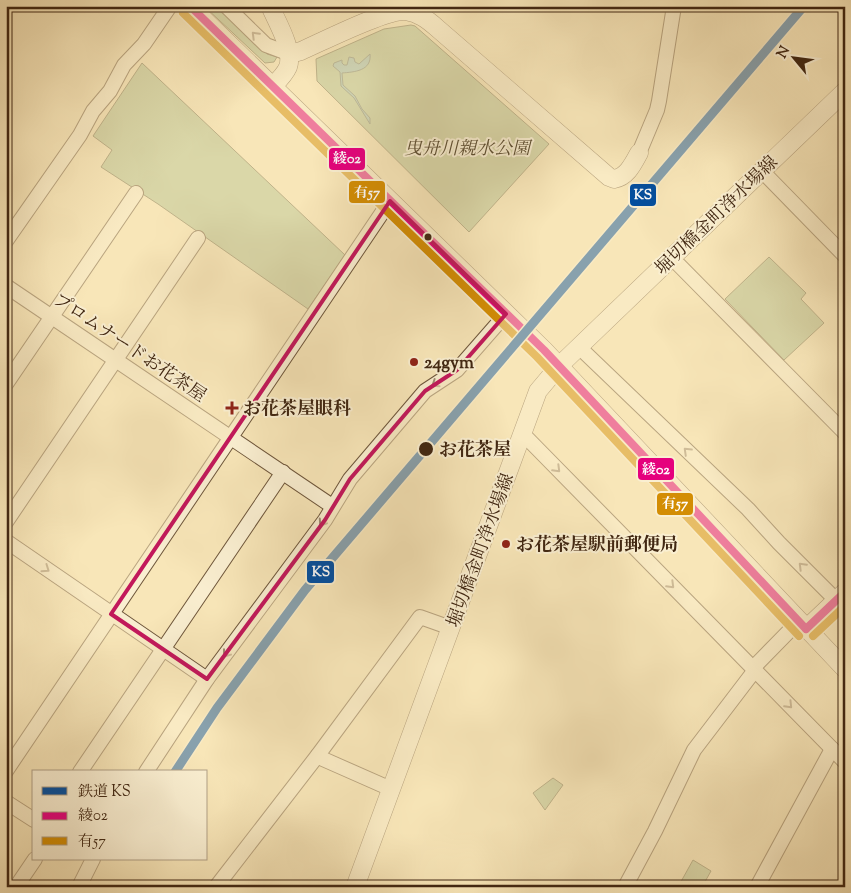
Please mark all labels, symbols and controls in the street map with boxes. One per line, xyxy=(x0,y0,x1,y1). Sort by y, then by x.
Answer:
one-way arrow xyxy=(252,32,261,41)
north arrow xyxy=(768,32,818,82)
text: N xyxy=(773,43,796,62)
park label: 曳舟川親水公園 xyxy=(404,137,533,163)
line badge: 綾02 xyxy=(328,147,366,171)
text: 綾02 xyxy=(333,150,361,170)
street label: 堀切橋金町浄水場線 xyxy=(650,151,785,282)
line badge: 有57 xyxy=(348,180,386,204)
line badge: KS xyxy=(629,183,657,207)
text: 有57 xyxy=(354,184,381,204)
text: KS xyxy=(634,186,652,206)
unlabelled marker xyxy=(423,232,433,242)
street label: プロムナードお花茶屋 xyxy=(47,288,211,410)
place label: 24gym xyxy=(424,351,474,377)
marker: 24gym xyxy=(408,356,420,368)
one-way arrow xyxy=(431,378,441,387)
place label: お花茶屋眼科 xyxy=(243,397,351,423)
marker: お花茶屋眼科 xyxy=(225,401,239,415)
place label: お花茶屋 xyxy=(439,438,511,464)
marker: お花茶屋 xyxy=(417,440,435,458)
one-way arrow xyxy=(683,448,692,457)
line badge: 綾02 xyxy=(637,457,675,481)
text: 綾02 xyxy=(642,461,670,481)
one-way arrow xyxy=(551,463,560,472)
street label: 堀切橋金町浄水場線 xyxy=(442,470,522,631)
line badge: 有57 xyxy=(656,492,694,516)
text: 有57 xyxy=(662,495,689,515)
one-way arrow xyxy=(319,517,328,527)
place label: お花茶屋駅前郵便局 xyxy=(516,533,678,559)
marker: お花茶屋駅前郵便局 xyxy=(500,538,512,550)
line badge: KS xyxy=(306,560,335,584)
one-way arrow xyxy=(798,562,807,571)
one-way arrow xyxy=(41,563,50,572)
text: KS xyxy=(312,563,330,583)
one-way arrow xyxy=(665,579,674,588)
one-way arrow xyxy=(223,648,231,657)
one-way arrow xyxy=(783,700,792,709)
legend xyxy=(32,770,208,860)
text: 鉄道 KS xyxy=(78,782,131,803)
text: 綾02 xyxy=(78,806,108,827)
text: 有57 xyxy=(78,832,106,853)

